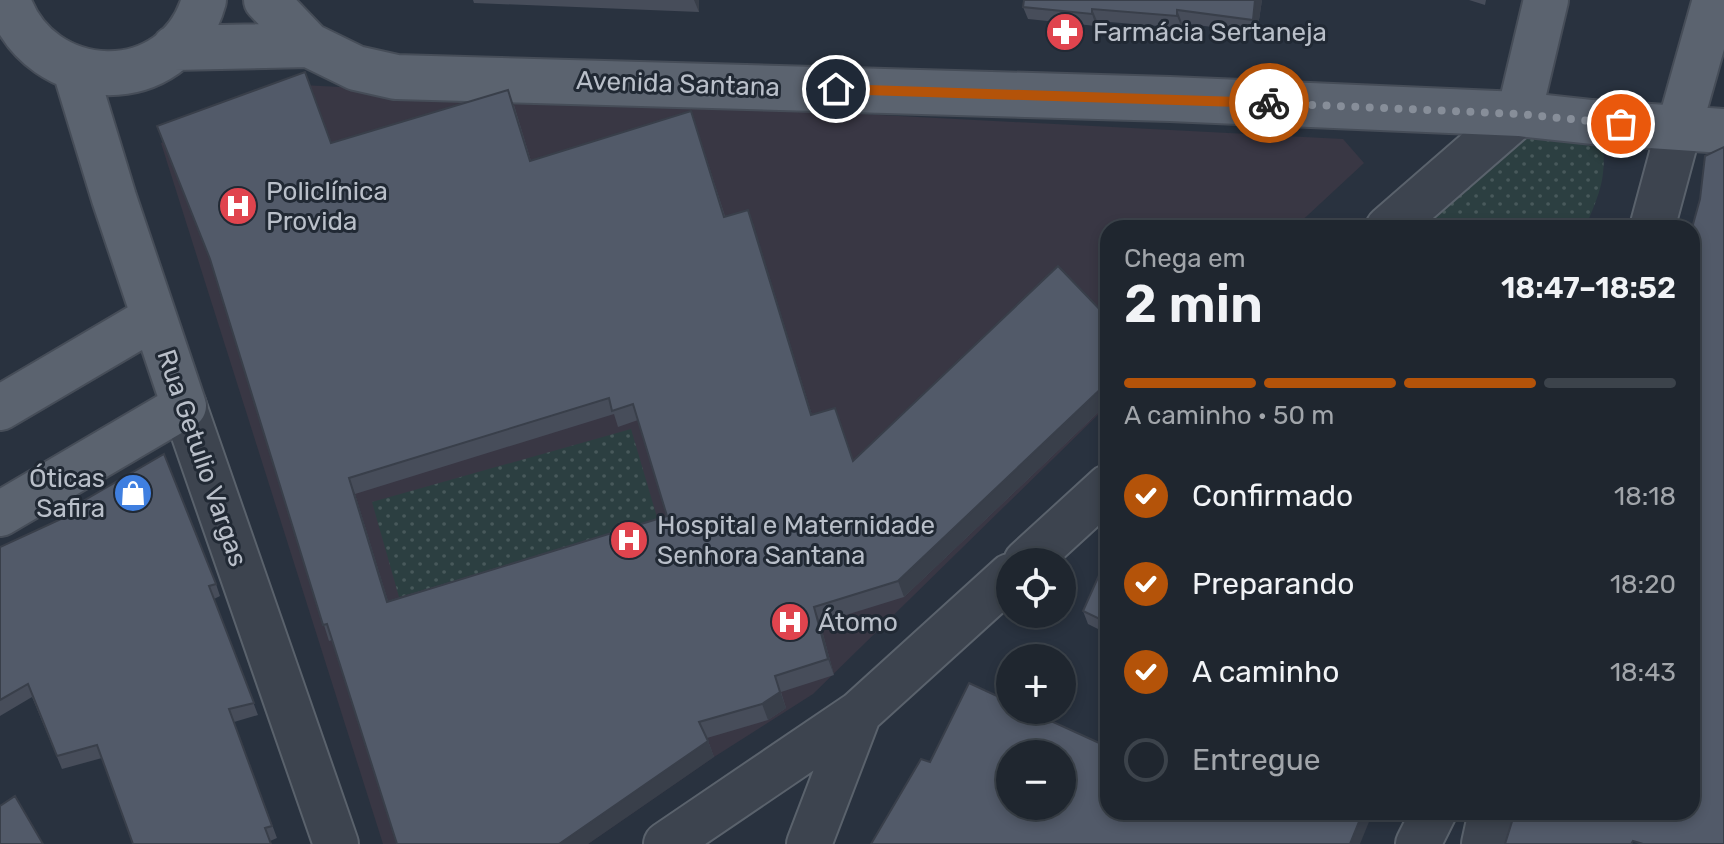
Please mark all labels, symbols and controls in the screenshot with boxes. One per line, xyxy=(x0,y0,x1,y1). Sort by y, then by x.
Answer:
pharmacy icon: Farmácia Sertaneja xyxy=(1044,11,1086,53)
place label: Farmácia Sertaneja xyxy=(1093,17,1327,48)
pin xyxy=(802,55,870,123)
courier xyxy=(1229,63,1309,143)
street label: Avenida Santana xyxy=(575,65,781,103)
icon: home xyxy=(814,67,858,111)
icon: bike xyxy=(1247,81,1291,125)
pin xyxy=(1587,90,1655,158)
icon: bag xyxy=(1599,102,1643,146)
place label: Policlínica Provida xyxy=(266,176,388,237)
hospital icon: Policlínica Provida xyxy=(217,185,259,227)
text: Chega em xyxy=(1124,243,1246,274)
text: 18:47–18:52 xyxy=(1501,270,1676,306)
text: 2 min xyxy=(1124,273,1263,335)
street label: Rua Getulio Vargas xyxy=(150,346,254,570)
text: A caminho · 50 m xyxy=(1124,400,1335,431)
place label: Óticas Safira xyxy=(29,463,105,524)
shop icon: Óticas Safira xyxy=(112,472,154,514)
icon: check xyxy=(1124,474,1168,518)
text: Confirmado xyxy=(1192,478,1353,514)
text: 18:18 xyxy=(1614,481,1676,512)
place label: Hospital e Maternidade Senhora Santana xyxy=(657,510,935,571)
hospital icon: Hospital e Maternidade Senhora Santana xyxy=(608,519,650,561)
map controls xyxy=(996,548,1076,820)
button: locate xyxy=(996,548,1076,628)
icon: check xyxy=(1124,562,1168,606)
text: Preparando xyxy=(1192,566,1355,602)
text: 18:20 xyxy=(1610,569,1676,600)
hospital icon: Átomo xyxy=(769,601,811,643)
place label: Átomo xyxy=(818,607,898,638)
button: + xyxy=(996,644,1076,724)
icon: check xyxy=(1124,650,1168,694)
text: A caminho xyxy=(1192,654,1339,690)
text: 18:43 xyxy=(1610,657,1676,688)
button: − xyxy=(996,740,1076,820)
text: Entregue xyxy=(1192,742,1321,778)

